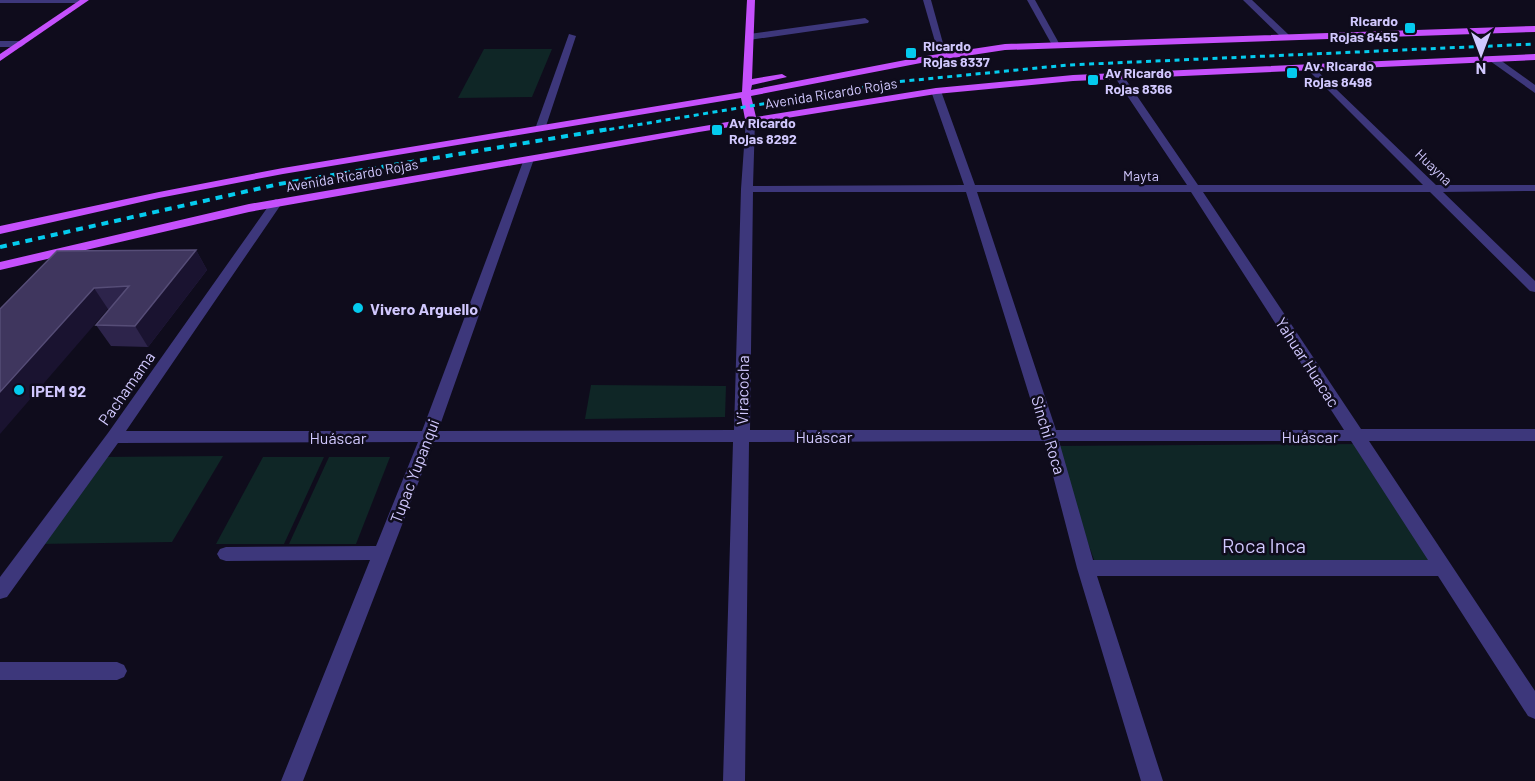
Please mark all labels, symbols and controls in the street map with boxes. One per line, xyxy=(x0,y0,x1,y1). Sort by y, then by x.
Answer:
place label: Ricardo Rojas 8455 xyxy=(1330,12,1398,45)
marker: Ricardo Rojas 8455 xyxy=(1403,21,1417,35)
north arrow xyxy=(1451,24,1511,84)
place label: Ricardo Rojas 8337 xyxy=(923,37,990,70)
marker: Ricardo Rojas 8337 xyxy=(904,46,918,60)
place label: Av. Ricardo Rojas 8498 xyxy=(1304,57,1374,90)
text: N xyxy=(1476,60,1486,79)
place label: Av Ricardo Rojas 8366 xyxy=(1105,64,1173,97)
marker: Av. Ricardo Rojas 8498 xyxy=(1285,66,1299,80)
marker: Av Ricardo Rojas 8366 xyxy=(1086,73,1100,87)
street label: Avenida Ricardo Rojas xyxy=(764,74,899,112)
place label: Av Ricardo Rojas 8292 xyxy=(729,114,797,147)
marker: Av Ricardo Rojas 8292 xyxy=(710,123,724,137)
street label: Huayna xyxy=(1412,145,1456,189)
street label: Avenida Ricardo Rojas xyxy=(285,155,420,195)
street label: Mayta xyxy=(1123,167,1159,184)
place label: Vivero Arguello xyxy=(370,299,478,318)
marker: Vivero Arguello xyxy=(351,301,365,315)
street label: Yahuar Huacac xyxy=(1272,314,1344,410)
street label: Pachamama xyxy=(94,348,158,428)
street label: Viracocha xyxy=(732,355,752,425)
place label: IPEM 92 xyxy=(31,381,86,400)
marker: IPEM 92 xyxy=(12,383,26,397)
street label: Sinchi Roca xyxy=(1028,393,1070,477)
street label: Tupac Yupanqui xyxy=(385,416,443,526)
street label: Huáscar xyxy=(795,427,853,446)
street label: Huáscar xyxy=(1281,427,1339,446)
street label: Huáscar xyxy=(309,428,367,447)
street label: Roca Inca xyxy=(1222,533,1306,557)

